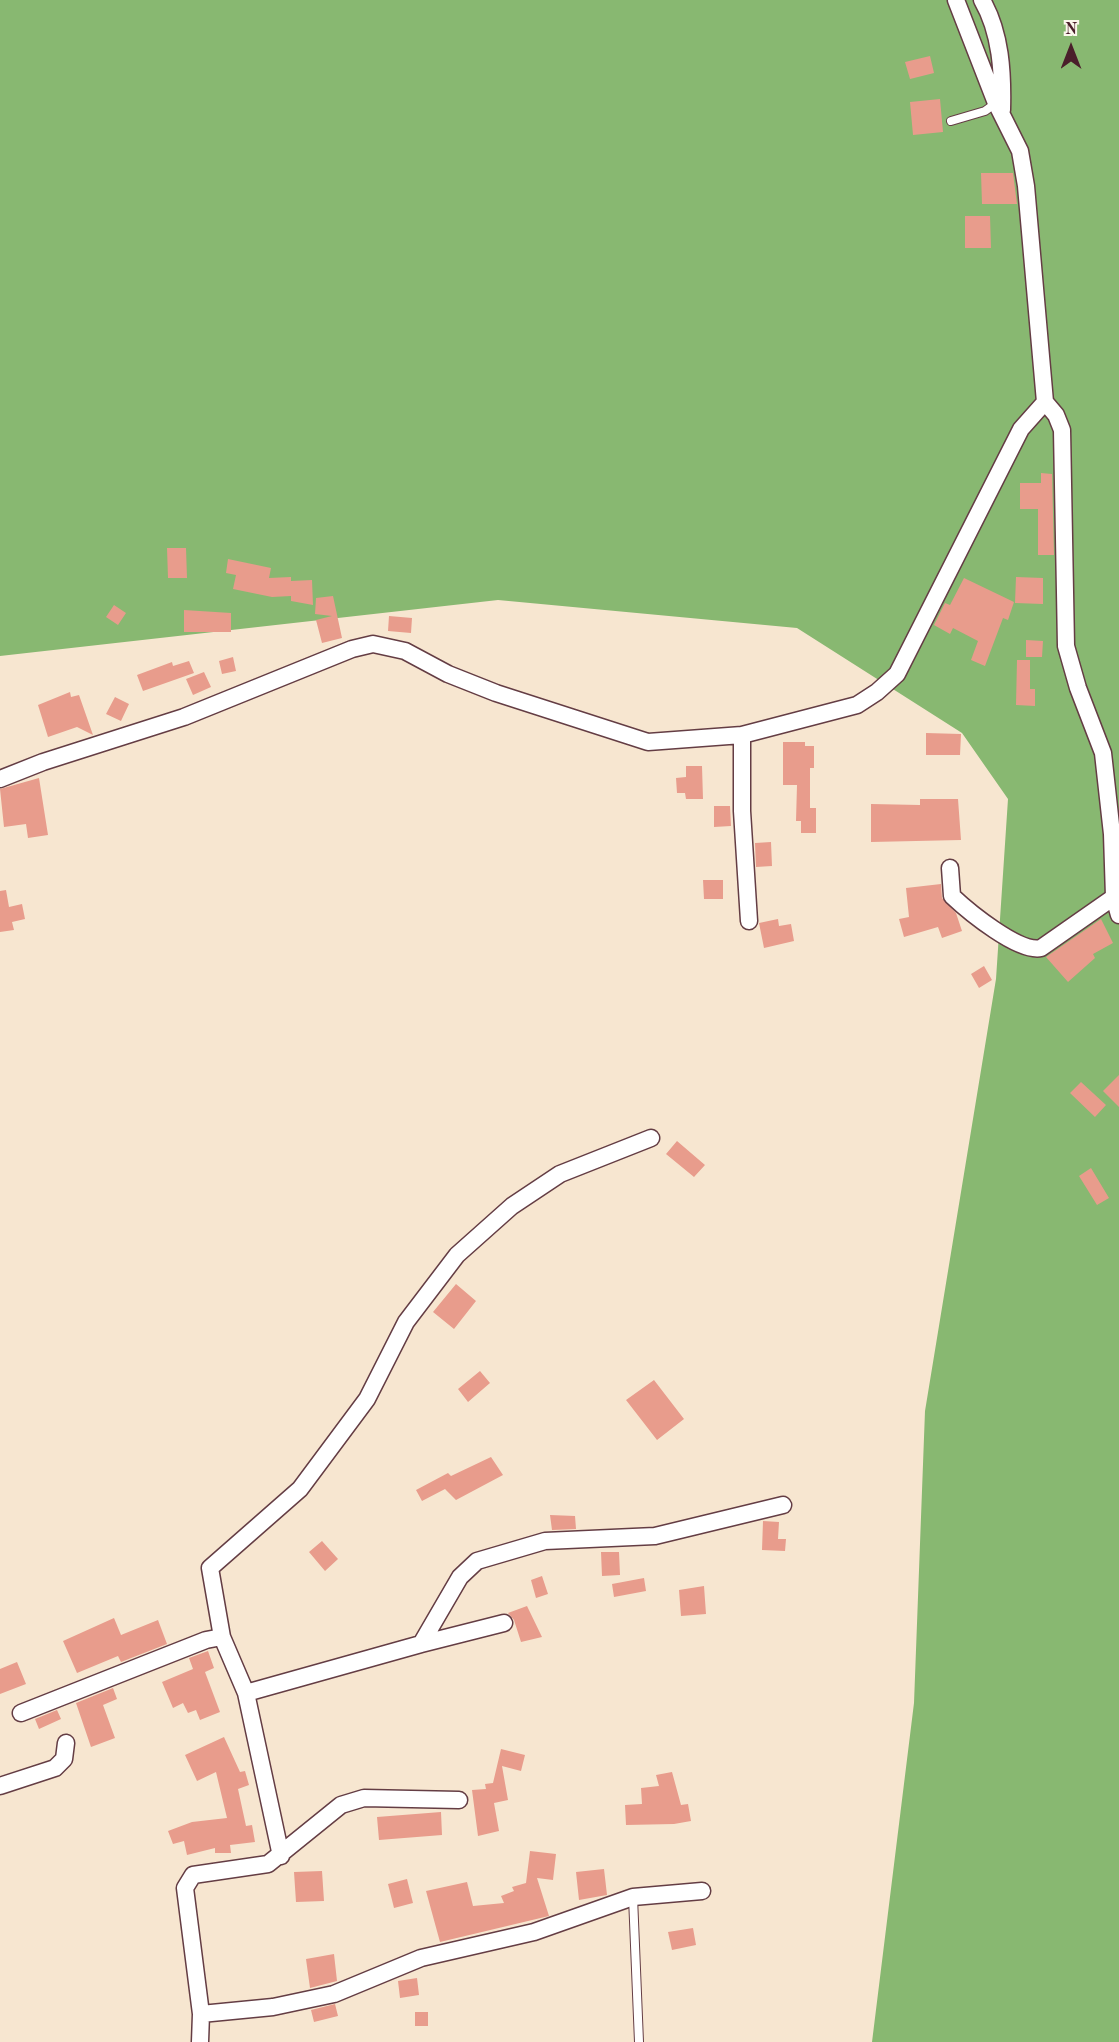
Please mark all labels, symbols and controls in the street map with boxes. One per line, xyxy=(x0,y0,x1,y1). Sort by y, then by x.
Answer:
north arrow xyxy=(1041,18,1101,78)
text: N xyxy=(1065,22,1077,38)

